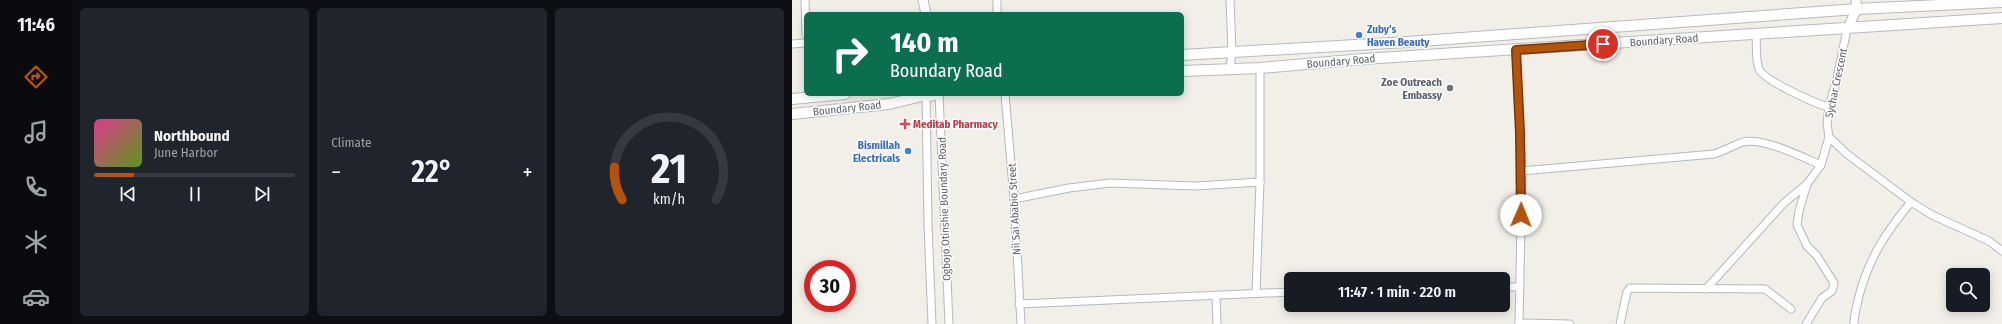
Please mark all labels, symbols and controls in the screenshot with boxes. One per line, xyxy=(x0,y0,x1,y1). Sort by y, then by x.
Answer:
text: 11:46 xyxy=(17,14,55,36)
place label: Zuby's Haven Beauty xyxy=(1367,23,1430,49)
text: 140 m xyxy=(890,26,959,59)
pin xyxy=(1586,27,1620,61)
icon: right xyxy=(824,28,876,80)
marker: Zuby's Haven Beauty xyxy=(1354,30,1364,40)
street label: Boundary Road xyxy=(1629,32,1699,49)
icon: arrive xyxy=(1592,33,1614,55)
street label: Sychar Crescent xyxy=(1823,47,1850,119)
street label: Boundary Road xyxy=(1306,52,1376,71)
text: Boundary Road xyxy=(890,60,1003,82)
icon: directions xyxy=(22,63,50,91)
place label: Zoe Outreach Embassy xyxy=(1381,76,1443,102)
marker: Zoe Outreach Embassy xyxy=(1445,83,1455,93)
street label: Boundary Road xyxy=(812,98,882,119)
icon: music xyxy=(22,118,50,146)
place label: Meditab Pharmacy xyxy=(913,118,999,131)
marker: Meditab Pharmacy xyxy=(900,119,910,129)
text: Northbound xyxy=(154,127,230,145)
text: Climate xyxy=(331,135,371,150)
street label: Ogbojo Otinshie Boundary Road xyxy=(935,137,954,281)
place label: Bismillah Electricals xyxy=(853,139,900,165)
text: 21 xyxy=(650,144,687,194)
text: June Harbor xyxy=(154,145,218,160)
marker: Bismillah Electricals xyxy=(903,146,913,156)
text: 22° xyxy=(411,154,453,190)
text: − xyxy=(331,159,341,186)
text: + xyxy=(523,159,533,186)
street label: Nii Sai Ababio Street xyxy=(1006,162,1023,255)
icon: phone xyxy=(22,173,50,201)
icon: previous xyxy=(117,183,139,205)
icon: pause xyxy=(184,183,206,205)
icon: next xyxy=(251,183,273,205)
text: km/h xyxy=(653,191,685,208)
position arrow xyxy=(1500,194,1542,236)
icon: climate xyxy=(22,228,50,256)
speed limit sign: 30 xyxy=(804,260,856,312)
map controls xyxy=(1946,268,1990,312)
button: search xyxy=(1946,268,1990,312)
icon: car xyxy=(22,283,50,311)
text: 11:47 · 1 min · 220 m xyxy=(1338,283,1456,301)

